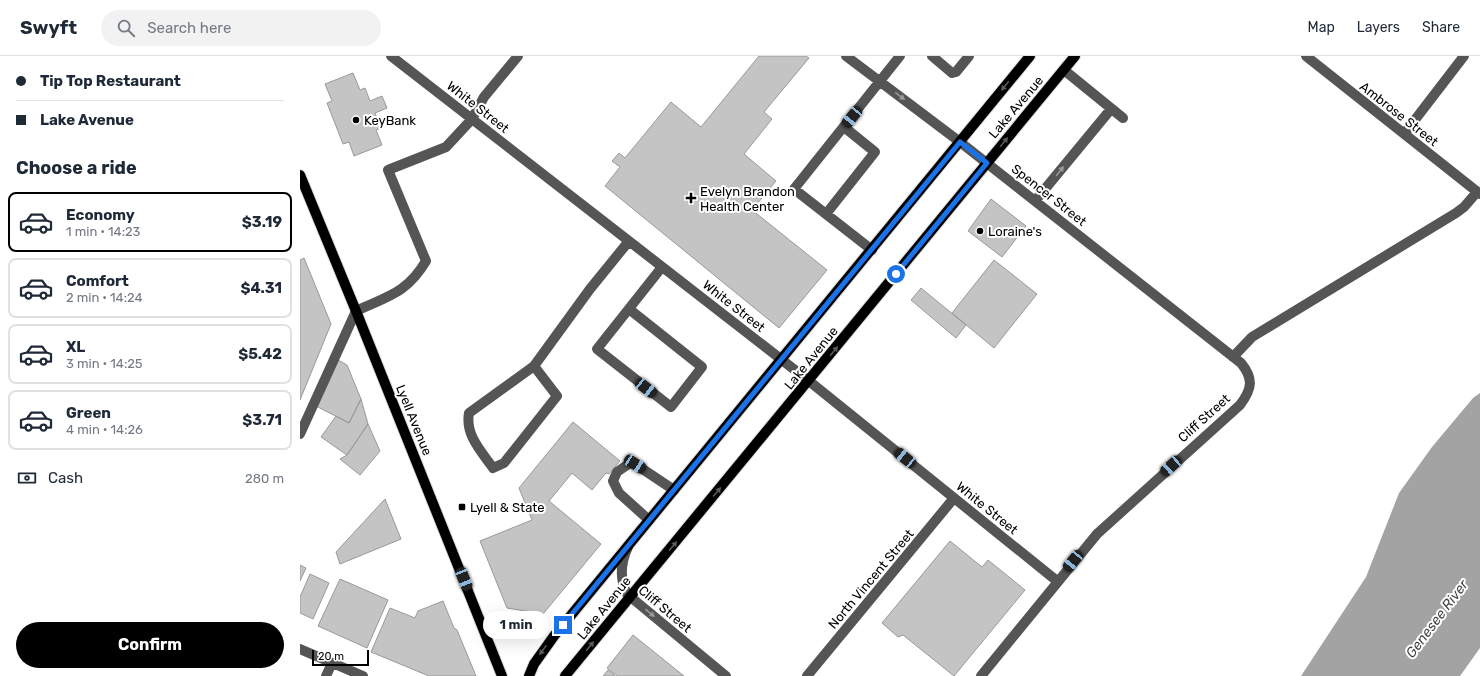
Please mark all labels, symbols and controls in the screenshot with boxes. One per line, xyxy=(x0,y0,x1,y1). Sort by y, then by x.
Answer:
search box xyxy=(101,10,381,46)
text: Swyft xyxy=(20,16,77,39)
icon: search xyxy=(115,17,137,39)
text: Search here xyxy=(147,19,231,37)
text: Map xyxy=(1308,19,1335,36)
text: Layers xyxy=(1357,19,1400,36)
text: Share xyxy=(1422,19,1460,36)
text: Tip Top Restaurant xyxy=(40,72,181,90)
street label: Lake Avenue xyxy=(986,73,1046,141)
street label: White Street xyxy=(444,78,512,136)
street label: Ambrose Street xyxy=(1357,79,1441,149)
one-way arrow xyxy=(1001,81,1010,92)
one-way arrow xyxy=(894,92,905,101)
car xyxy=(840,104,864,130)
text: Lake Avenue xyxy=(40,111,134,129)
place label: KeyBank xyxy=(364,113,416,128)
marker: KeyBank xyxy=(351,115,361,125)
one-way arrow xyxy=(1000,136,1009,147)
text: Choose a ride xyxy=(16,157,137,179)
street label: Spencer Street xyxy=(1009,161,1089,229)
one-way arrow xyxy=(1056,166,1064,176)
place label: Evelyn Brandon Health Center xyxy=(700,184,795,214)
marker: Evelyn Brandon Health Center xyxy=(685,192,697,204)
icon: car xyxy=(18,204,54,240)
text: Economy xyxy=(66,206,135,224)
text: $3.19 xyxy=(242,213,282,231)
text: 1 min · 14:23 xyxy=(66,224,140,239)
place label: Loraine's xyxy=(988,224,1042,239)
marker: Loraine's xyxy=(975,226,985,236)
route start xyxy=(887,265,905,283)
icon: car xyxy=(18,270,54,306)
text: Comfort xyxy=(66,272,129,290)
street label: White Street xyxy=(700,277,768,335)
text: $4.31 xyxy=(240,279,282,297)
text: 2 min · 14:24 xyxy=(66,290,143,305)
street label: Lake Avenue xyxy=(781,324,841,392)
icon: car xyxy=(18,336,54,372)
text: XL xyxy=(66,338,85,356)
text: $5.42 xyxy=(238,345,282,363)
one-way arrow xyxy=(829,345,838,356)
text: 3 min · 14:25 xyxy=(66,356,143,371)
car xyxy=(633,376,659,400)
street label: Lyell Avenue xyxy=(393,382,435,458)
street label: Cliff Street xyxy=(1175,391,1233,445)
icon: car xyxy=(18,402,54,438)
text: Green xyxy=(66,404,111,422)
text: $3.71 xyxy=(242,411,282,429)
text: 4 min · 14:26 xyxy=(66,422,143,437)
car xyxy=(892,446,918,470)
car xyxy=(622,452,648,476)
car xyxy=(1158,454,1184,478)
icon: cash xyxy=(16,467,38,489)
text: Cash xyxy=(48,469,83,487)
text: 280 m xyxy=(245,471,284,486)
street label: White Street xyxy=(953,479,1021,537)
one-way arrow xyxy=(713,487,722,497)
place label: Lyell & State xyxy=(470,500,545,515)
marker: Lyell & State xyxy=(457,502,467,512)
street label: North Vincent Street xyxy=(825,526,917,632)
one-way arrow xyxy=(668,540,677,551)
car xyxy=(1061,548,1085,574)
car xyxy=(454,566,474,592)
street label: Lake Avenue xyxy=(574,574,634,642)
water label: Genesee River xyxy=(1402,576,1472,661)
street label: Cliff Street xyxy=(635,583,695,635)
one-way arrow xyxy=(644,609,655,618)
callout: 1 min xyxy=(483,611,549,639)
route end xyxy=(554,616,572,634)
text: 1 min xyxy=(499,617,533,632)
button: Confirm xyxy=(16,622,284,668)
one-way arrow xyxy=(586,641,594,651)
one-way arrow xyxy=(539,645,547,656)
scale bar xyxy=(312,648,369,667)
text: 20 m xyxy=(318,650,344,663)

